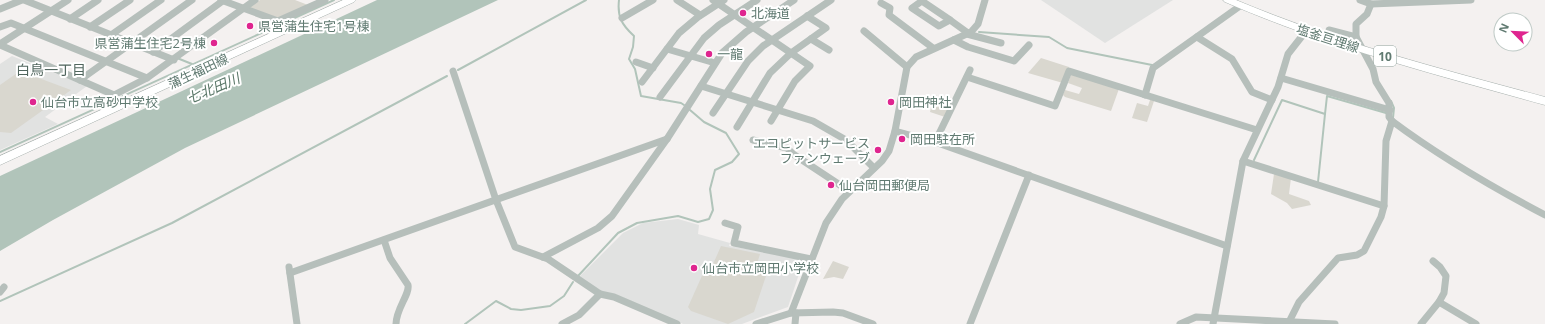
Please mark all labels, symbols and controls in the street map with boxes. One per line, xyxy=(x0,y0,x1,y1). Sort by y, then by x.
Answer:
place label: 北海道 xyxy=(751,4,790,22)
marker: 北海道 xyxy=(738,8,748,18)
north arrow xyxy=(1493,12,1533,52)
place label: 県営蒲生住宅1号棟 xyxy=(258,17,369,35)
street label: 塩釜亘理線 xyxy=(1294,19,1362,57)
marker: 県営蒲生住宅1号棟 xyxy=(245,21,255,31)
text: N xyxy=(1495,21,1512,35)
place label: 県営蒲生住宅2号棟 xyxy=(95,34,206,52)
marker: 県営蒲生住宅2号棟 xyxy=(209,38,219,48)
place label: 一龍 xyxy=(717,45,743,63)
road number: 10 xyxy=(1374,46,1396,66)
street label: 蒲生福田線 xyxy=(165,49,231,93)
marker: 一龍 xyxy=(704,49,714,59)
district label: 白鳥一丁目 xyxy=(16,60,86,79)
water label: 七北田川 xyxy=(184,68,244,108)
place label: 仙台市立高砂中学校 xyxy=(41,93,158,111)
place label: 岡田神社 xyxy=(899,93,951,111)
marker: 仙台市立高砂中学校 xyxy=(28,97,38,107)
marker: 岡田神社 xyxy=(886,97,896,107)
place label: 岡田駐在所 xyxy=(910,130,975,148)
place label: エコピットサービス ファンウェーブ xyxy=(753,134,870,167)
marker: 岡田駐在所 xyxy=(897,134,907,144)
marker: エコピットサービス ファンウェーブ xyxy=(873,145,883,155)
place label: 仙台岡田郵便局 xyxy=(839,176,930,194)
marker: 仙台岡田郵便局 xyxy=(826,180,836,190)
place label: 仙台市立岡田小学校 xyxy=(702,259,819,277)
marker: 仙台市立岡田小学校 xyxy=(689,263,699,273)

